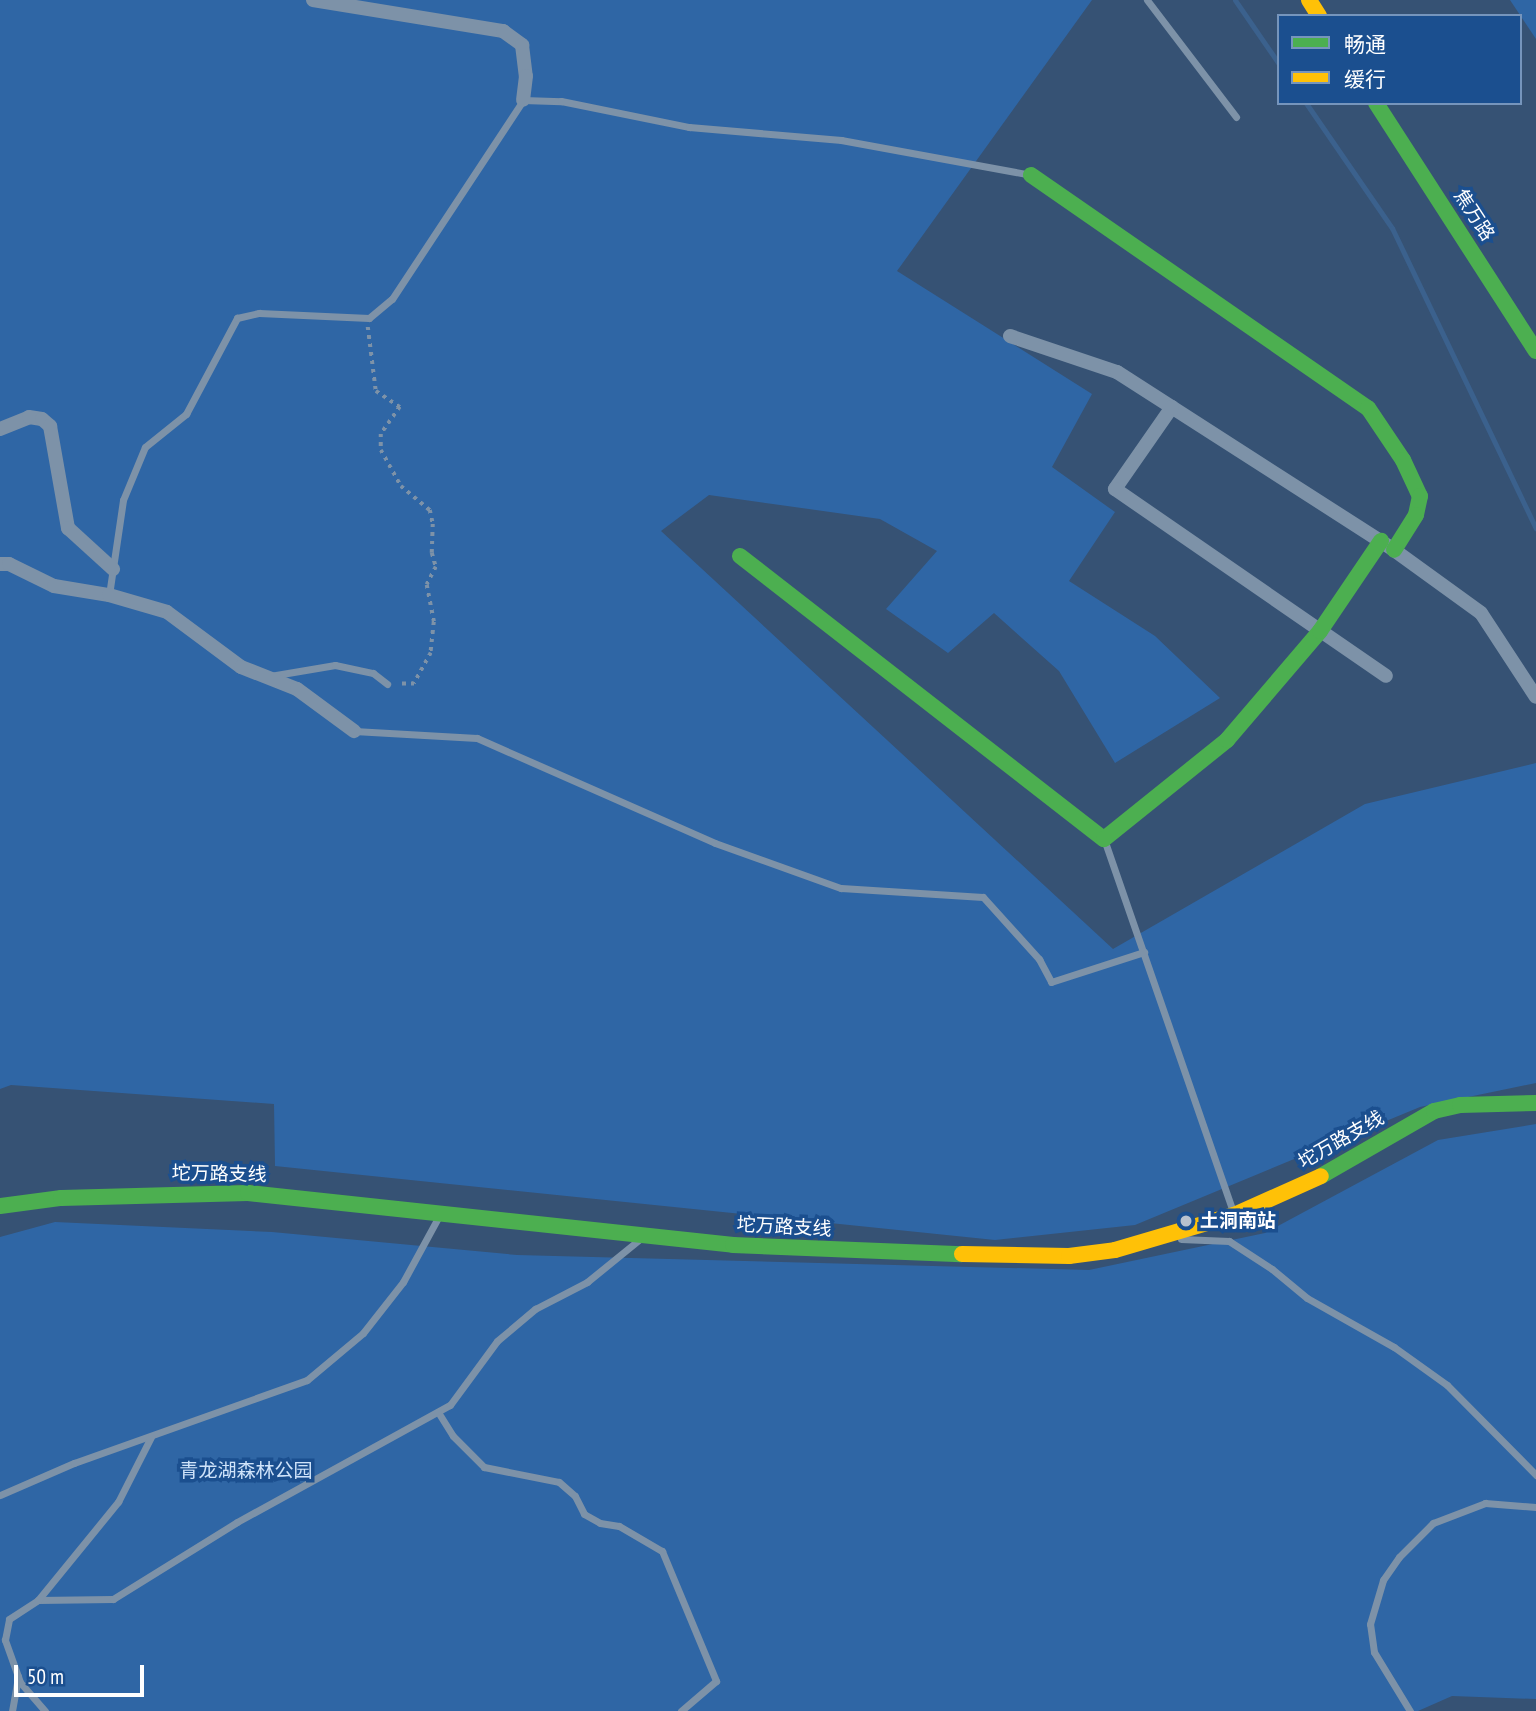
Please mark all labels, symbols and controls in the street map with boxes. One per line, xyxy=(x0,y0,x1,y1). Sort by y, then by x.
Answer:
legend xyxy=(1277,14,1522,105)
text: 畅通 xyxy=(1344,31,1386,58)
text: 缓行 xyxy=(1344,66,1386,93)
street label: 焦万路 xyxy=(1449,185,1499,245)
street label: 坨万路支线 xyxy=(1294,1106,1388,1174)
street label: 坨万路支线 xyxy=(171,1162,267,1186)
place label: 土洞南站 xyxy=(1200,1210,1276,1232)
street label: 坨万路支线 xyxy=(736,1213,832,1241)
marker: 土洞南站 xyxy=(1178,1213,1194,1229)
park label: 青龙湖森林公园 xyxy=(180,1460,312,1482)
scale bar xyxy=(18,1652,147,1696)
text: 50 m xyxy=(27,1663,64,1690)

